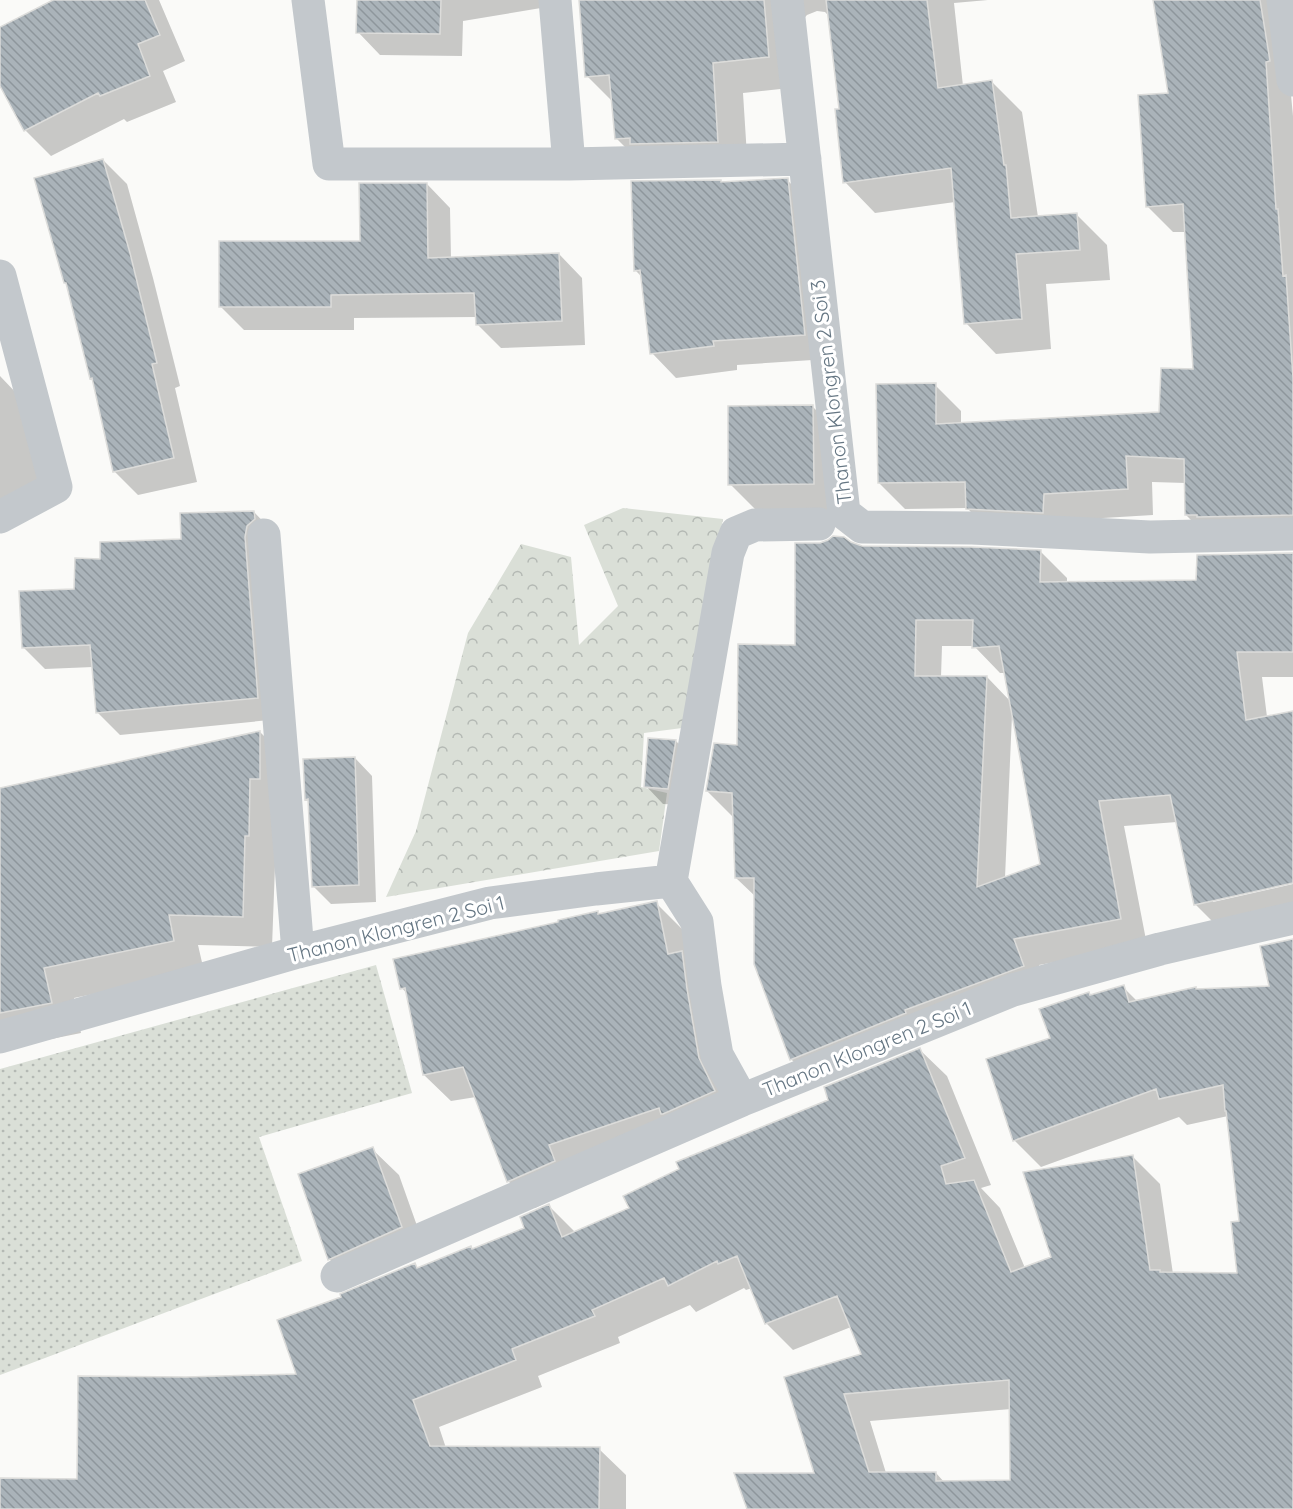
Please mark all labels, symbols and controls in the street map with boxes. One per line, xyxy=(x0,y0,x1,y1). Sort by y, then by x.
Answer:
street label: Thanon Klongren 2 Soi 3 xyxy=(804,278,857,506)
street label: Thanon Klongren 2 Soi 1 xyxy=(285,889,507,968)
street label: Thanon Klongren 2 Soi 1 xyxy=(759,995,975,1102)

